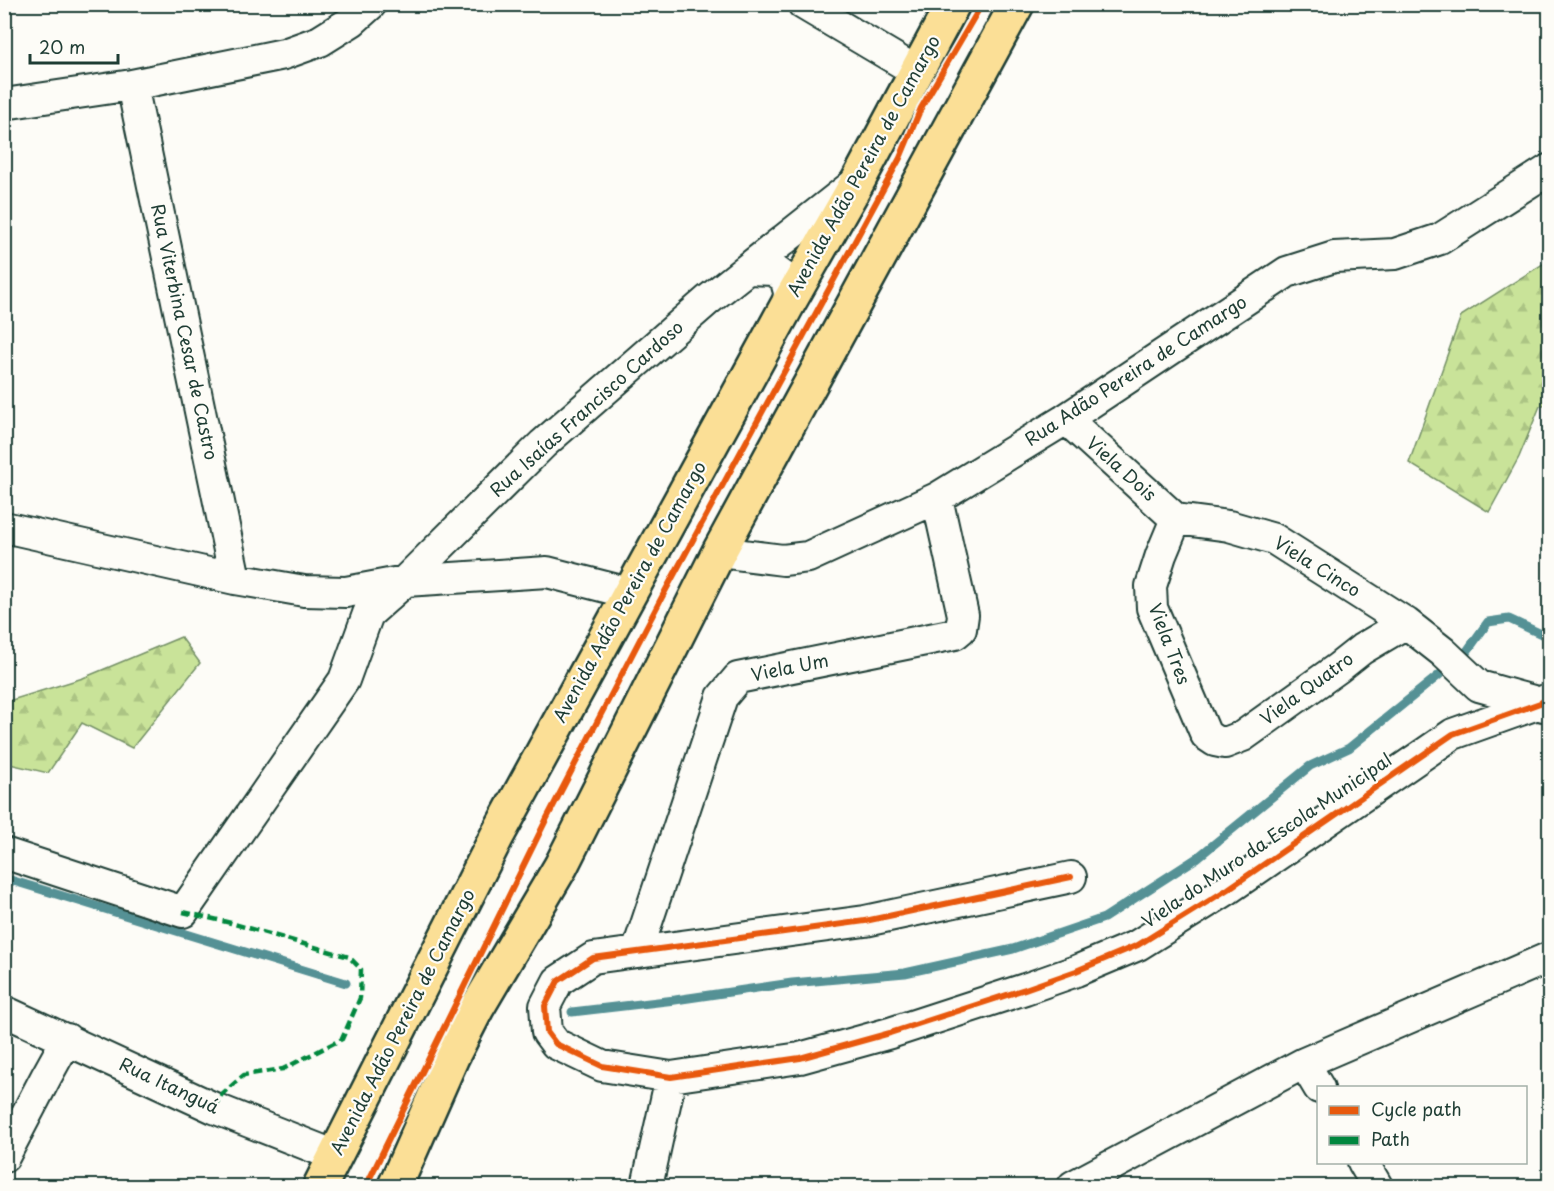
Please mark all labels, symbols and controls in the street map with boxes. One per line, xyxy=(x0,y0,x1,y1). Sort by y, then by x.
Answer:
scale bar xyxy=(30,27,118,65)
street label: Avenida Adão Pereira de Camargo xyxy=(779,30,946,301)
text: 20 m xyxy=(39,33,85,60)
street label: Rua Viterbina Cesar de Castro xyxy=(145,201,226,462)
street label: Rua Adão Pereira de Camargo xyxy=(1019,288,1252,452)
street label: Rua Isaías Francisco Cardoso xyxy=(483,313,689,502)
street label: Viela Dois xyxy=(1081,429,1163,507)
street label: Avenida Adão Pereira de Camargo xyxy=(545,456,712,727)
street label: Viela Cinco xyxy=(1269,528,1366,603)
street label: Viela Tres xyxy=(1143,599,1198,688)
street label: Viela Quatro xyxy=(1254,645,1358,731)
street label: Viela Um xyxy=(749,646,831,687)
street label: Viela do Muro da Escola Municipal xyxy=(1136,746,1397,934)
street label: Avenida Adão Pereira de Camargo xyxy=(323,884,481,1159)
street label: Rua Itanguá xyxy=(115,1050,225,1120)
legend xyxy=(1317,1086,1527,1164)
text: Cycle path xyxy=(1371,1095,1462,1122)
text: Path xyxy=(1371,1125,1410,1152)

